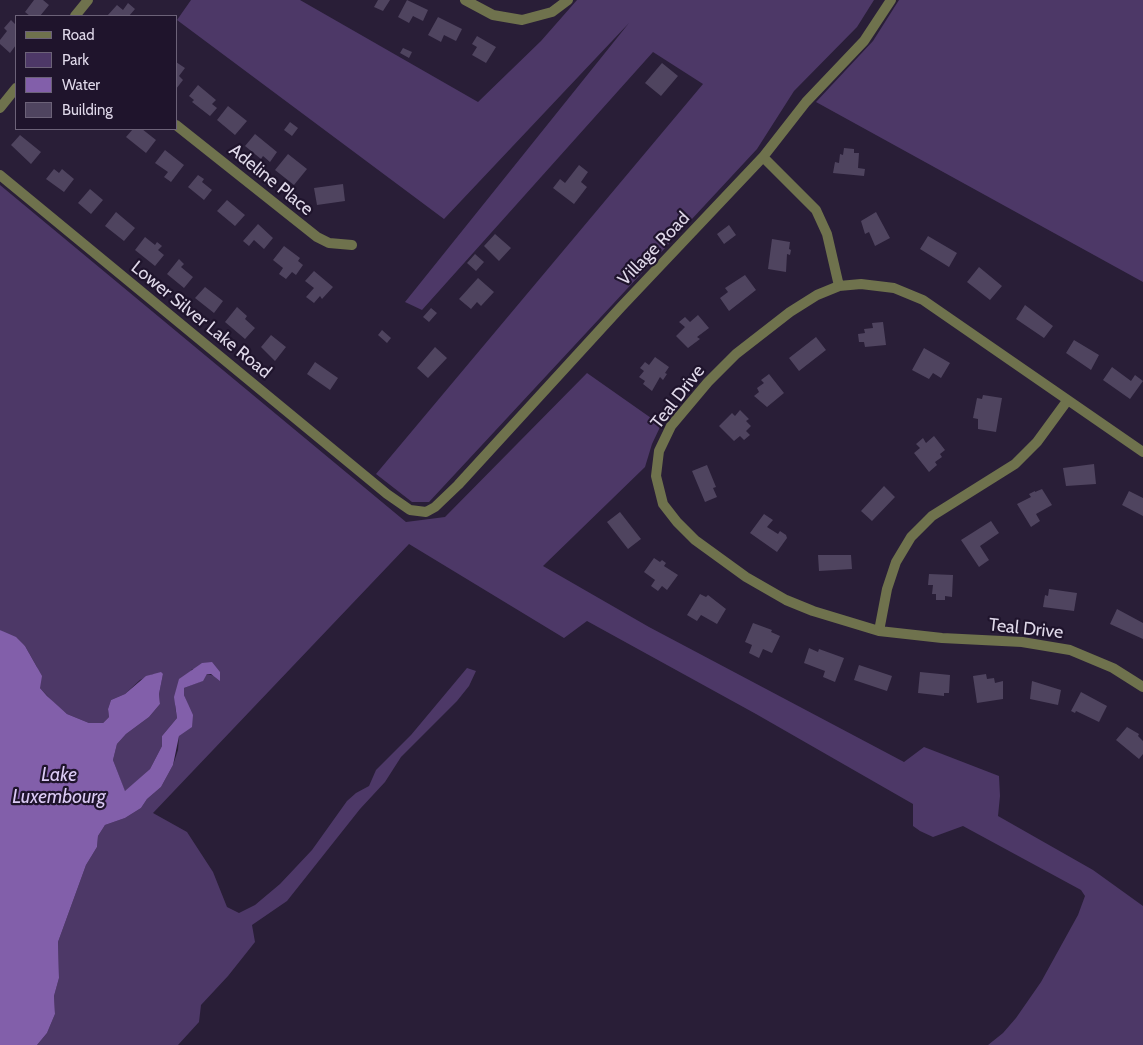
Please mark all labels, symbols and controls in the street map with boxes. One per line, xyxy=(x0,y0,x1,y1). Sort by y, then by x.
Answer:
legend xyxy=(15,15,178,130)
text: Road xyxy=(62,26,95,44)
text: Park xyxy=(62,51,89,69)
text: Water xyxy=(62,76,100,94)
text: Building xyxy=(62,101,113,119)
street label: Adeline Place xyxy=(225,140,317,220)
street label: Village Road xyxy=(614,208,694,290)
street label: Lower Silver Lake Road xyxy=(127,257,275,383)
street label: Teal Drive xyxy=(646,361,710,433)
street label: Teal Drive xyxy=(988,614,1064,644)
water label: Lake Luxembourg xyxy=(12,764,106,808)

